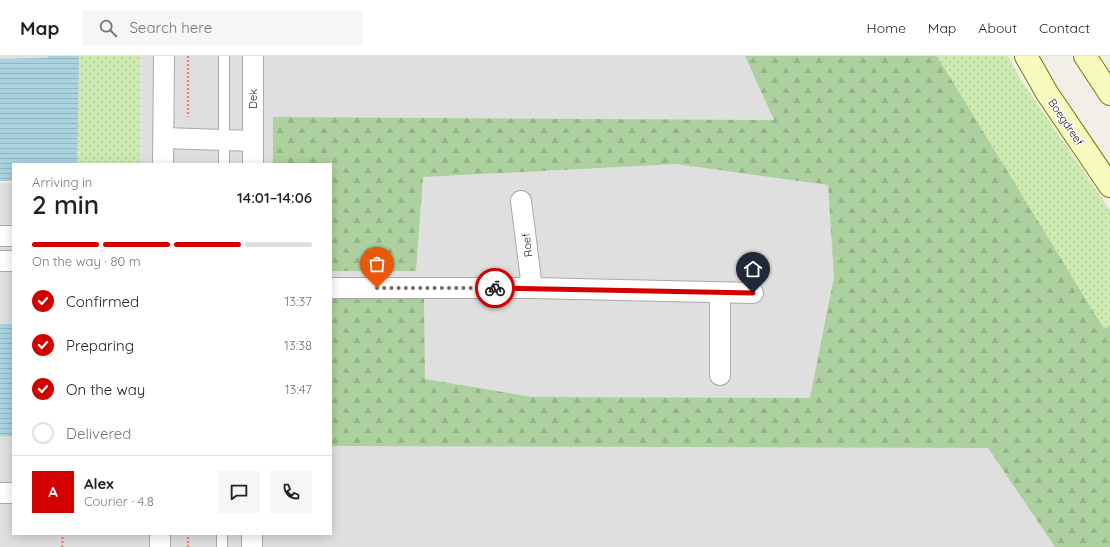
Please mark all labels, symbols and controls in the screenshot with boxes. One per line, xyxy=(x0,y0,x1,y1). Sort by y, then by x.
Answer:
search box xyxy=(83,10,363,46)
text: Map xyxy=(20,16,59,40)
icon: search xyxy=(97,17,119,39)
text: Search here xyxy=(129,18,212,37)
text: Home xyxy=(867,19,906,37)
text: Map xyxy=(928,19,956,37)
text: About xyxy=(978,19,1017,37)
text: Contact xyxy=(1039,19,1090,37)
street label: Dek xyxy=(246,89,260,109)
street label: Boegdreef xyxy=(1045,96,1087,148)
text: Arriving in xyxy=(32,174,92,190)
text: 2 min xyxy=(32,188,99,221)
text: 14:01–14:06 xyxy=(237,188,312,207)
street label: Roef xyxy=(519,232,535,258)
pin xyxy=(360,247,394,288)
pin xyxy=(736,252,770,293)
text: On the way · 80 m xyxy=(32,253,141,269)
icon: bag xyxy=(366,253,388,275)
icon: home xyxy=(742,258,764,280)
courier xyxy=(475,268,515,308)
icon: bike xyxy=(484,277,506,299)
icon: check xyxy=(32,290,54,312)
text: Confirmed xyxy=(66,292,139,311)
text: 13:37 xyxy=(284,293,312,309)
icon: check xyxy=(32,334,54,356)
text: Preparing xyxy=(66,336,134,355)
text: 13:38 xyxy=(284,337,312,353)
icon: check xyxy=(32,378,54,400)
text: On the way xyxy=(66,380,145,399)
text: 13:47 xyxy=(285,381,312,397)
text: Delivered xyxy=(66,424,131,443)
button: chat xyxy=(218,471,260,513)
button: phone xyxy=(270,471,312,513)
text: Alex xyxy=(84,474,114,493)
text: A xyxy=(48,482,58,501)
text: Courier · 4.8 xyxy=(84,493,154,509)

